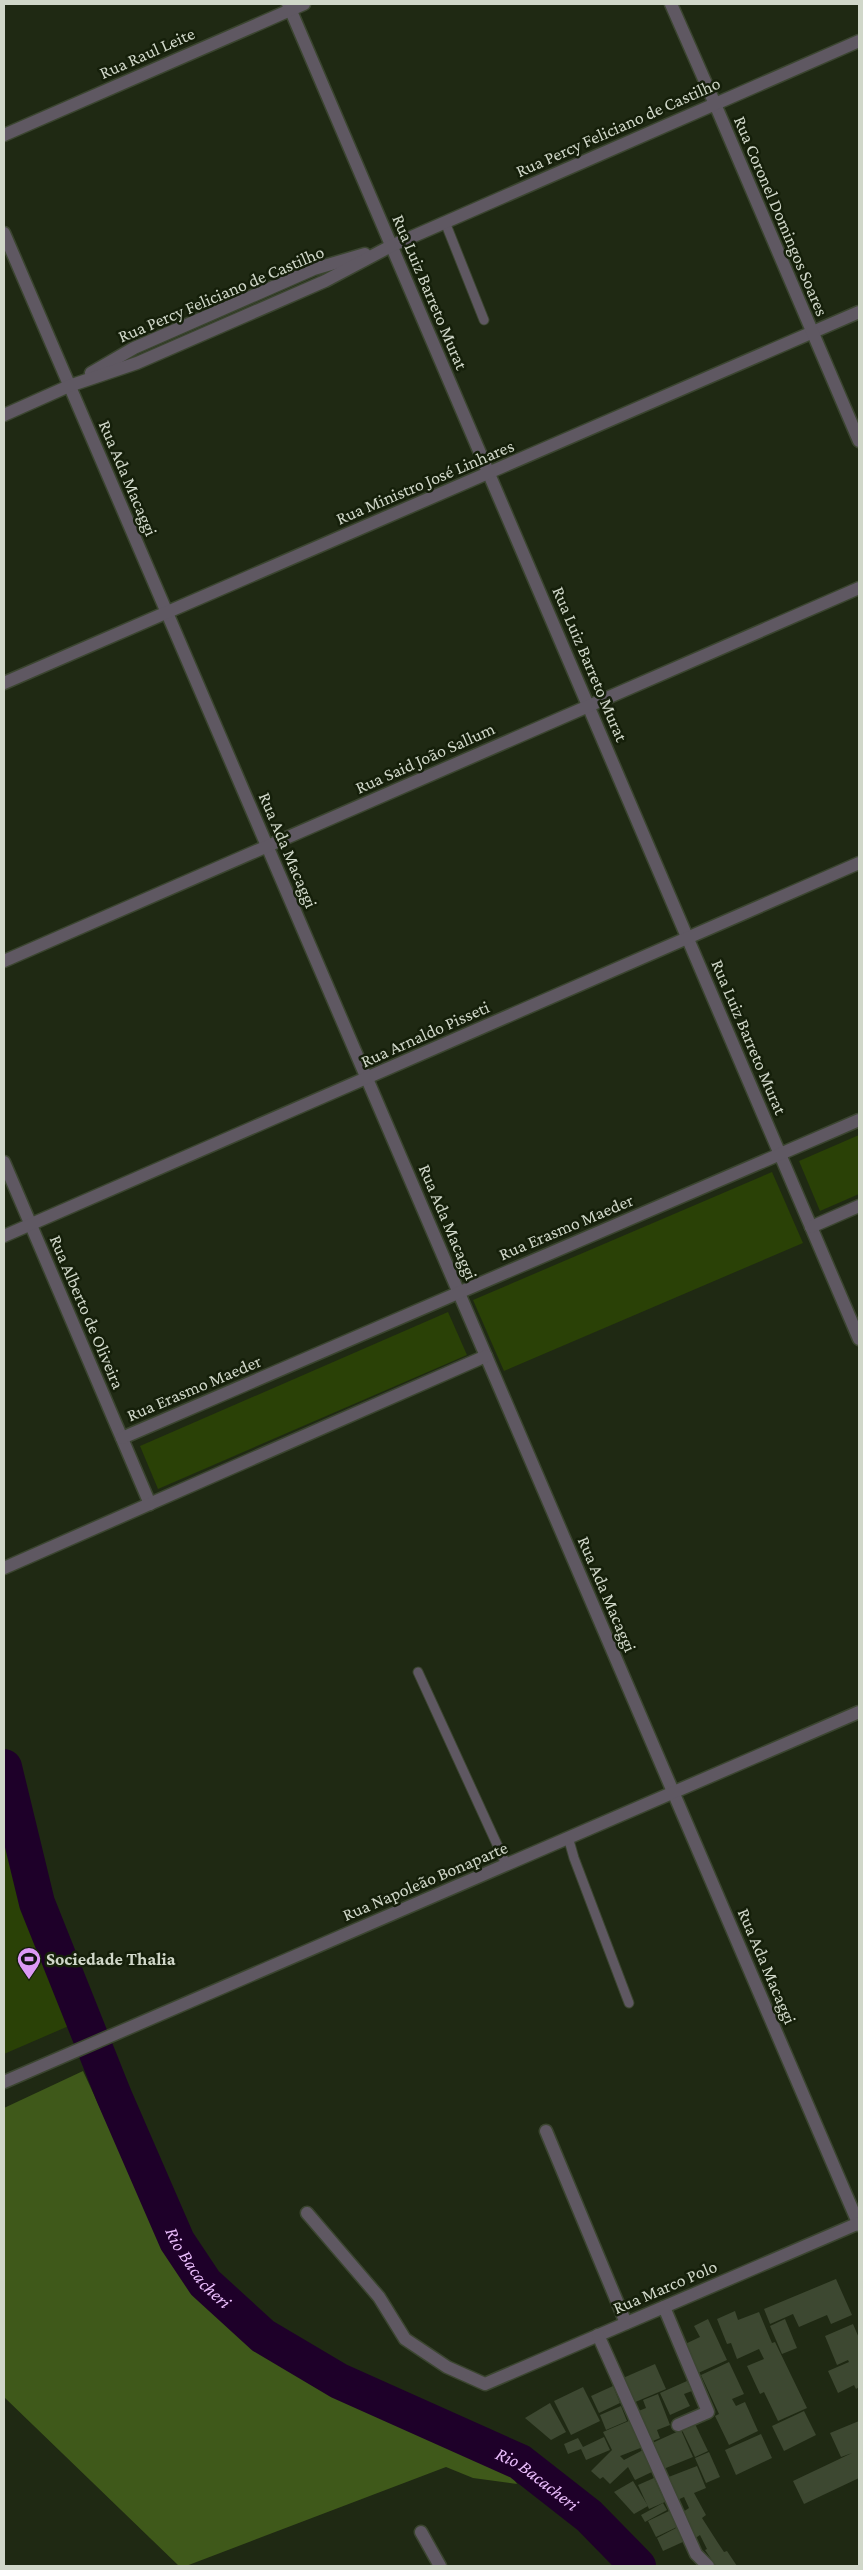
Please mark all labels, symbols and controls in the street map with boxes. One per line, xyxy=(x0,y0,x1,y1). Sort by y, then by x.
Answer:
street label: Rua Raul Leite xyxy=(96,23,198,83)
street label: Rua Percy Feliciano de Castilho xyxy=(513,73,723,181)
street label: Rua Coronel Domingos Soares xyxy=(730,113,832,319)
street label: Rua Luiz Barreto Murat xyxy=(388,211,472,374)
street label: Rua Percy Feliciano de Castilho xyxy=(115,241,327,347)
street label: Rua Ada Macaggi xyxy=(95,417,161,539)
street label: Rua Ministro José Linhares xyxy=(333,435,517,529)
street label: Rua Luiz Barreto Murat xyxy=(548,583,632,746)
street label: Rua Said João Sallum xyxy=(352,718,498,798)
street label: Rua Ada Macaggi xyxy=(255,789,321,911)
street label: Rua Luiz Barreto Murat xyxy=(707,956,791,1119)
street label: Rua Arnaldo Pisseti xyxy=(358,997,493,1071)
street label: Rua Ada Macaggi xyxy=(415,1161,481,1283)
street label: Rua Erasmo Maeder xyxy=(496,1189,637,1264)
street label: Rua Alberto de Oliveira xyxy=(46,1232,128,1392)
street label: Rua Erasmo Maeder xyxy=(124,1350,265,1425)
street label: Rua Ada Macaggi xyxy=(574,1533,640,1655)
street label: Rua Napoleão Bonaparte xyxy=(339,1837,511,1925)
street label: Rua Ada Macaggi xyxy=(734,1905,800,2027)
sports icon: Sociedade Thalia xyxy=(16,1946,42,1980)
place label: Sociedade Thalia xyxy=(46,1949,176,1969)
water label: Rio Bacacheri xyxy=(162,2224,236,2313)
street label: Rua Marco Polo xyxy=(610,2256,720,2318)
water label: Rio Bacacheri xyxy=(493,2442,584,2515)

